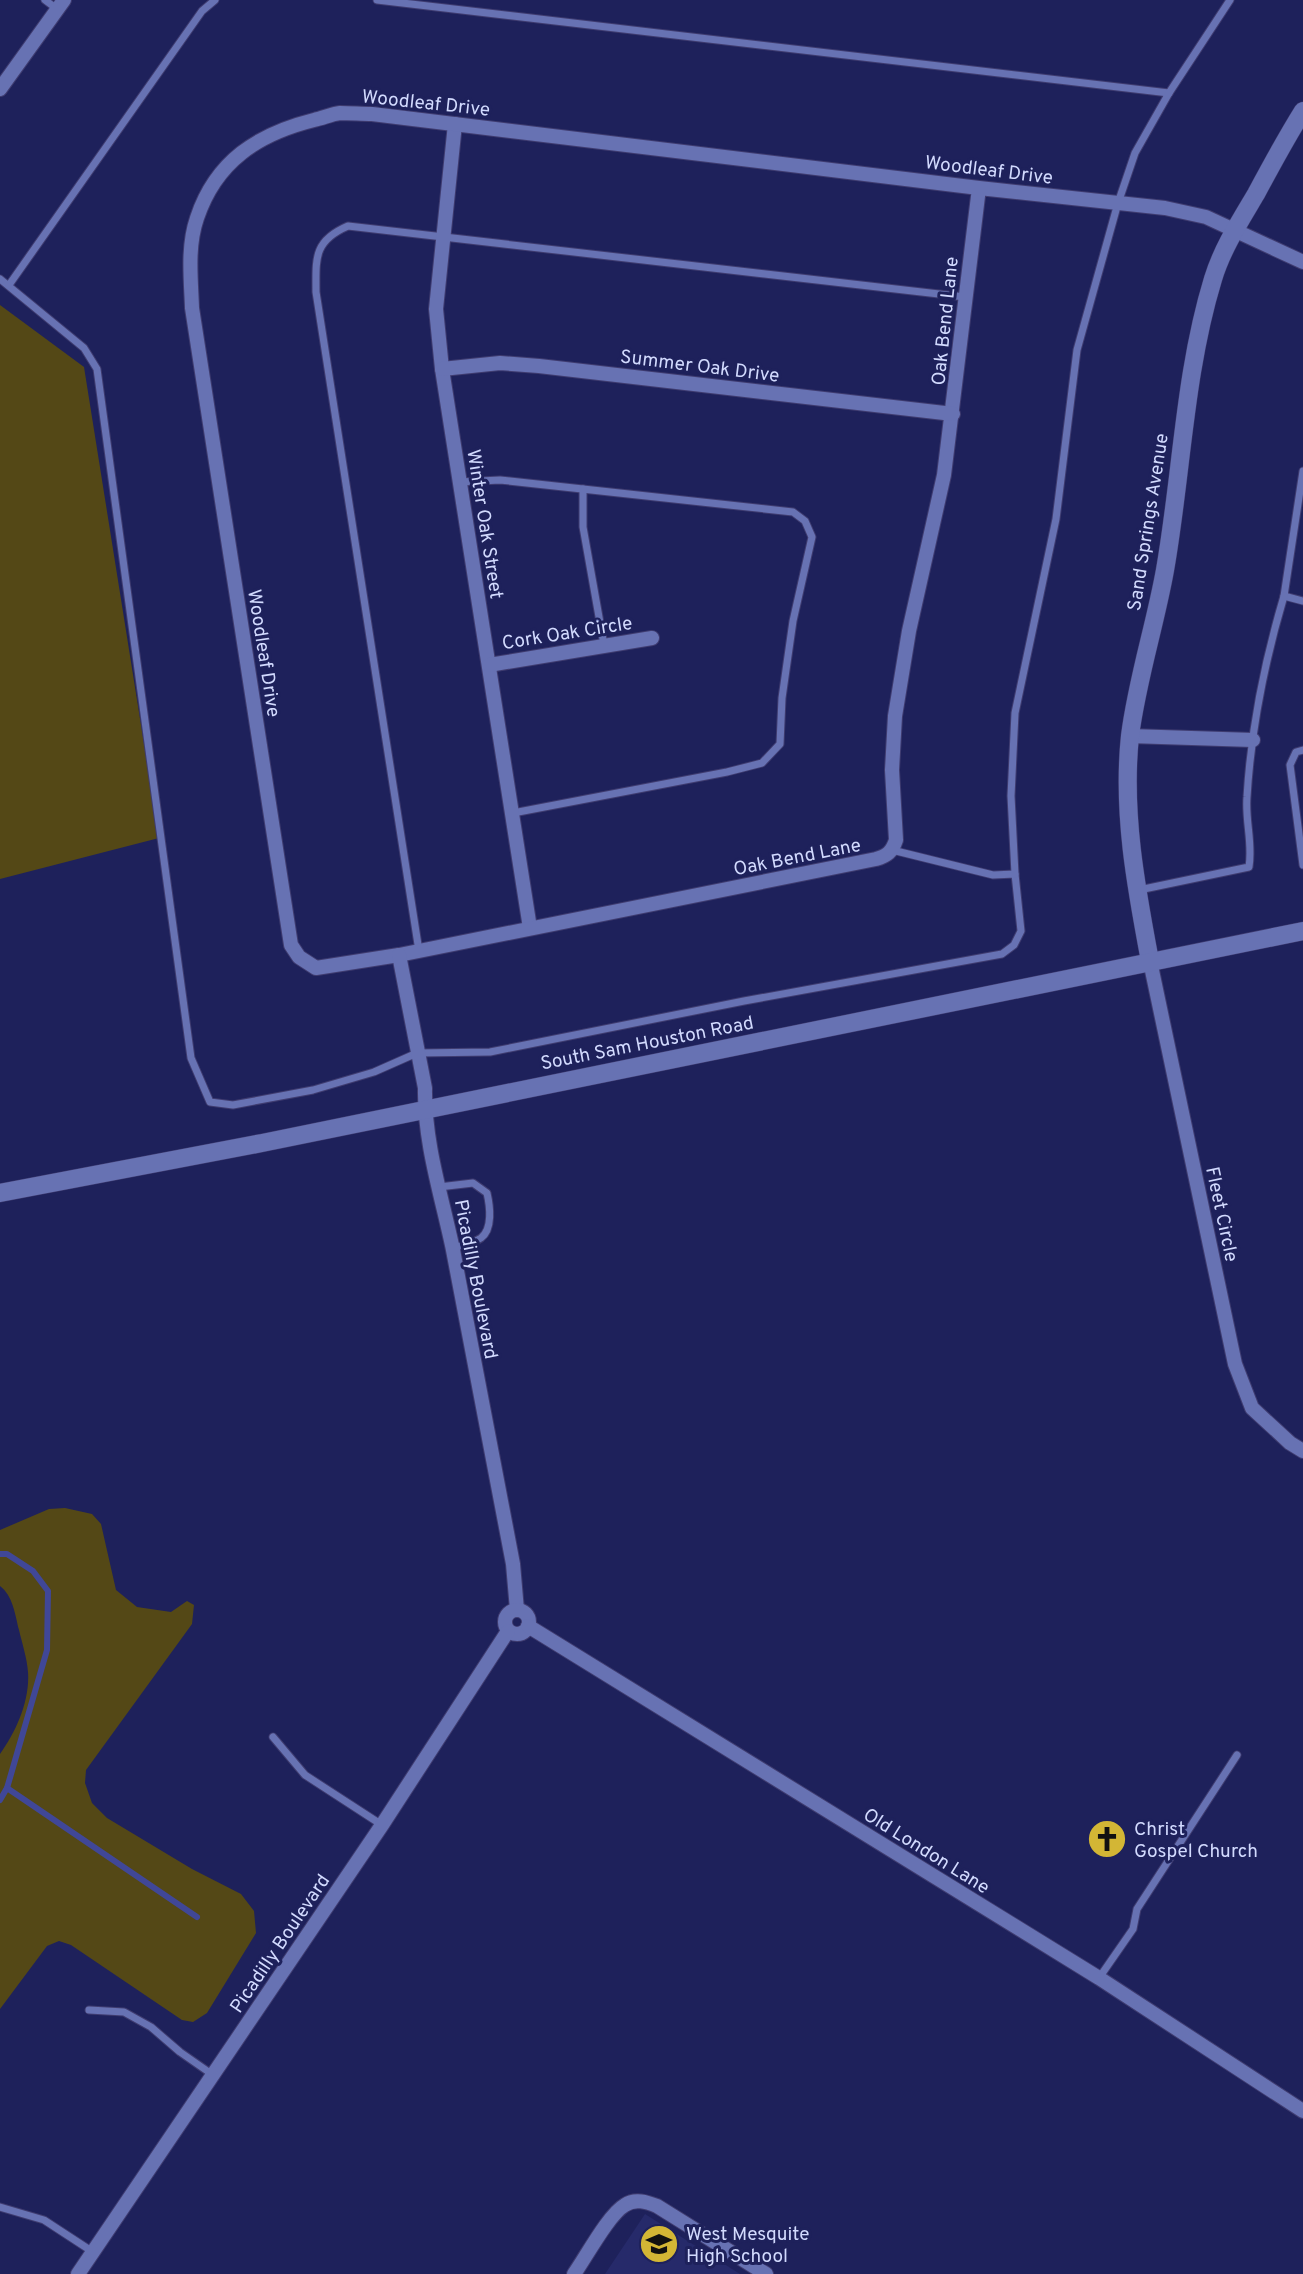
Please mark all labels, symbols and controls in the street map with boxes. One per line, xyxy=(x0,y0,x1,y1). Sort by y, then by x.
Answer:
street label: Woodleaf Drive xyxy=(360,85,491,123)
street label: Woodleaf Drive xyxy=(923,151,1054,191)
street label: Oak Bend Lane xyxy=(927,256,965,387)
street label: Summer Oak Drive xyxy=(619,345,781,389)
street label: Sand Springs Avenue xyxy=(1123,432,1175,613)
street label: Winter Oak Street xyxy=(460,448,508,601)
street label: Woodleaf Drive xyxy=(241,588,285,719)
street label: Cork Oak Circle xyxy=(500,612,634,656)
street label: Oak Bend Lane xyxy=(732,834,863,882)
street label: South Sam Houston Road xyxy=(539,1012,756,1076)
street label: Fleet Circle xyxy=(1199,1165,1243,1264)
street label: Picadilly Boulevard xyxy=(448,1197,502,1361)
street label: Old London Lane xyxy=(858,1803,994,1900)
church icon: Christ Gospel Church xyxy=(1086,1818,1128,1860)
place label: Christ Gospel Church xyxy=(1134,1818,1258,1864)
street label: Picadilly Boulevard xyxy=(225,1870,336,2018)
school or university icon: West Mesquite High School xyxy=(638,2223,680,2265)
place label: West Mesquite High School xyxy=(686,2223,809,2269)

